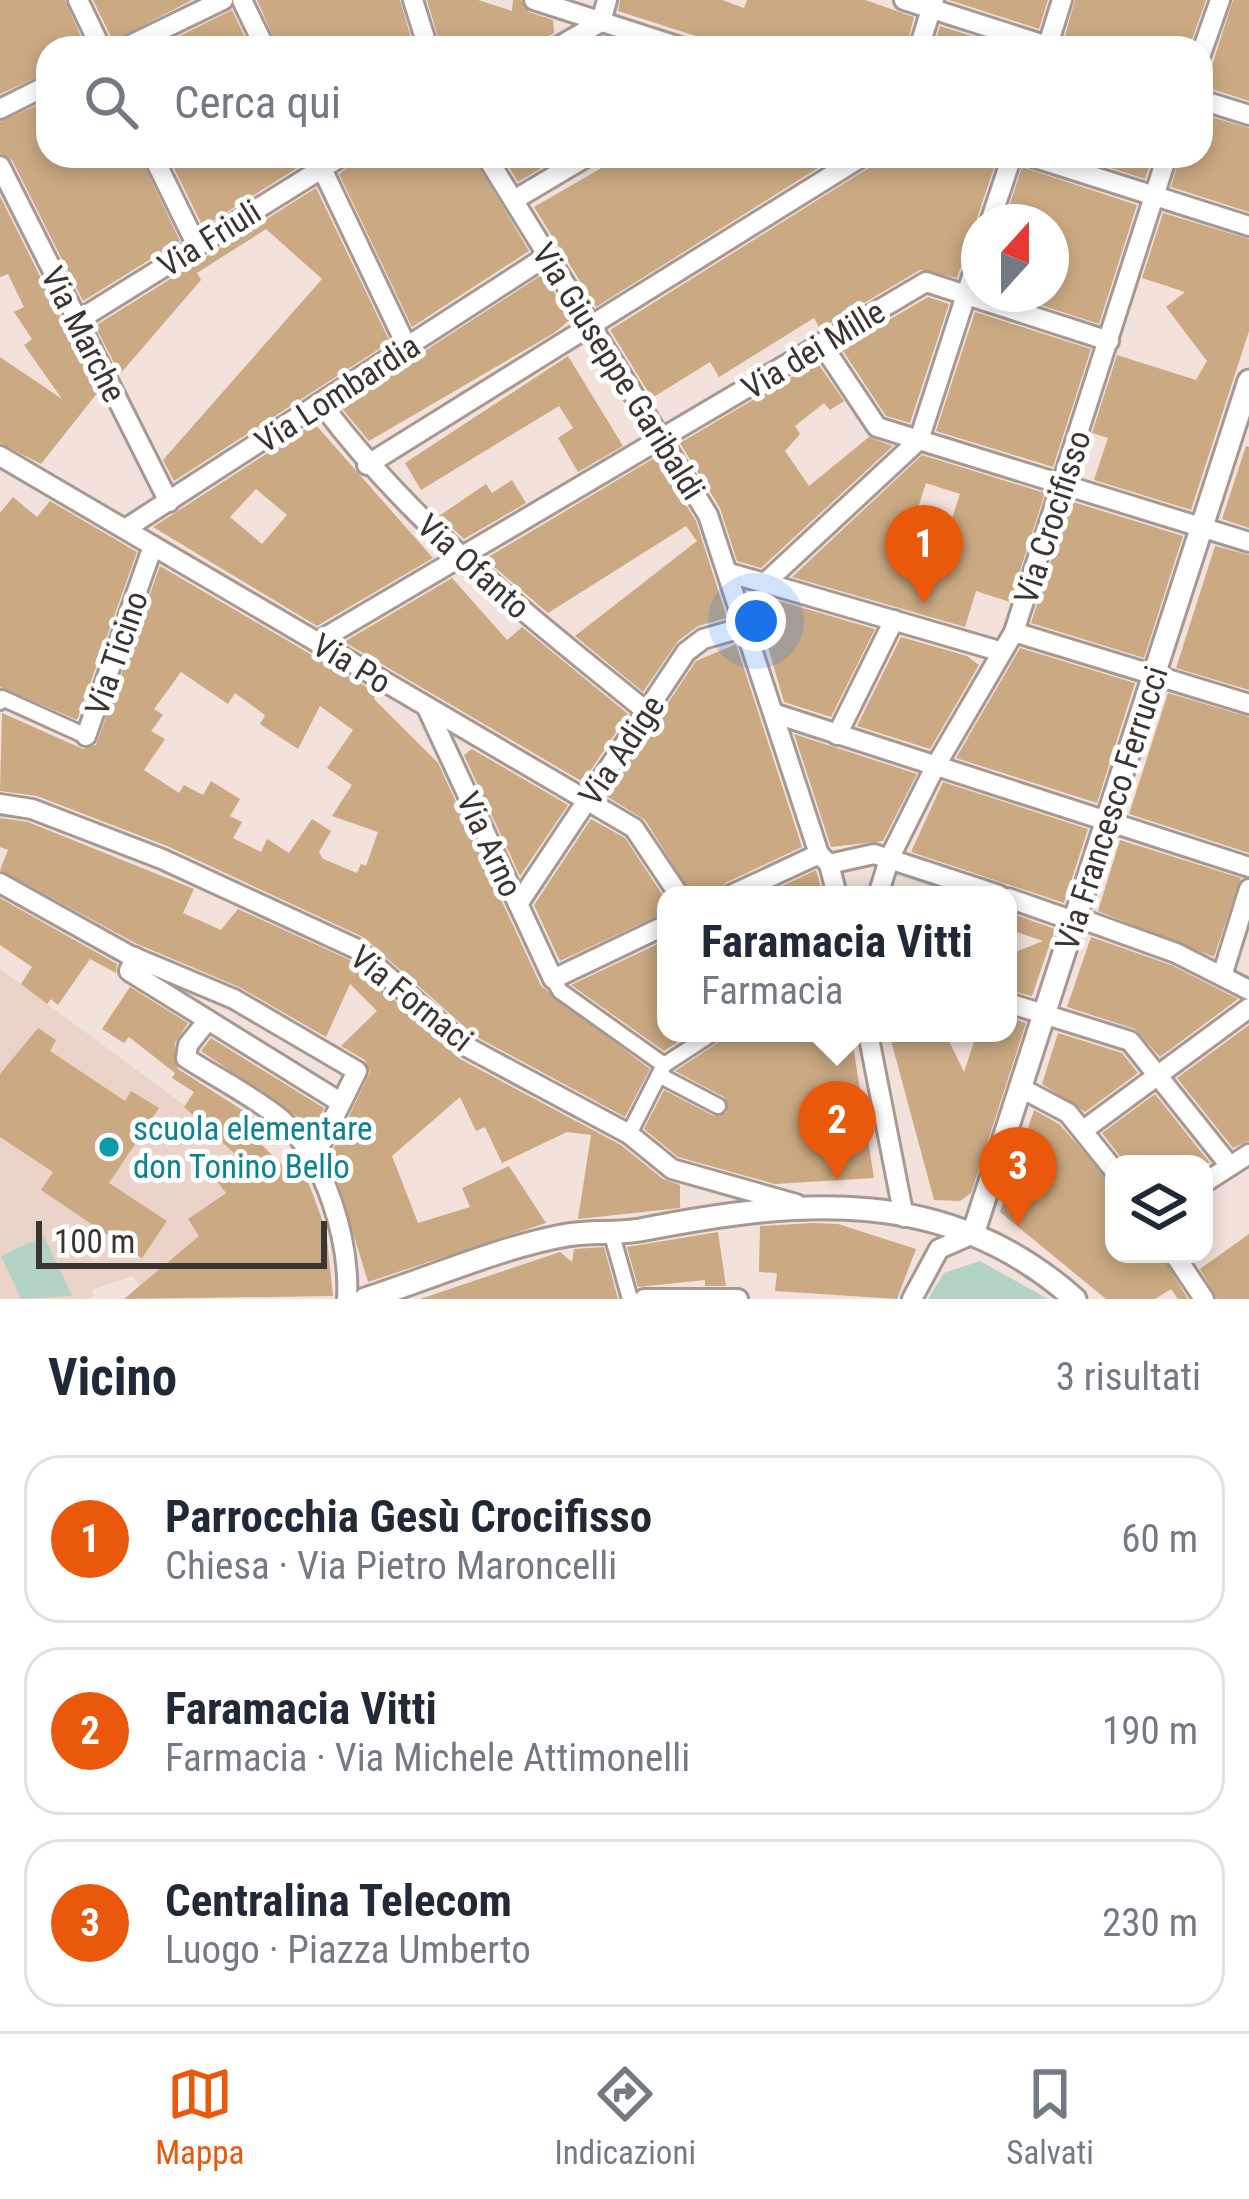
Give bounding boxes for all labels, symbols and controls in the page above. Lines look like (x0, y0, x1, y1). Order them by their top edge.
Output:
search box (36, 36, 1213, 168)
icon: search (78, 69, 144, 135)
text: Cerca qui (174, 76, 341, 129)
street label: Via Friuli (151, 192, 268, 285)
north arrow (961, 204, 1069, 312)
street label: Via Giuseppe Garibaldi (524, 236, 713, 507)
street label: Via Marche (33, 260, 134, 408)
street label: Via dei Mille (735, 292, 892, 407)
street label: Via Lombardia (248, 326, 427, 461)
street label: Via Crocifisso (1006, 425, 1099, 609)
pin: 1 (885, 505, 963, 604)
street label: Via Ofanto (410, 506, 538, 627)
street label: Via Ticino (77, 586, 156, 720)
your location (726, 591, 786, 651)
street label: Via Po (306, 625, 398, 702)
street label: Via Francesco Ferrucci (1047, 661, 1176, 955)
street label: Via Adige (571, 688, 672, 813)
street label: Via Arno (448, 786, 531, 903)
popup (657, 886, 1017, 1042)
text: Faramacia Vitti (701, 915, 973, 968)
street label: Via Fornaci (343, 937, 481, 1060)
text: Farmacia (701, 968, 843, 1014)
pin: 2 (798, 1081, 876, 1180)
place label: scuola elementare don Tonino Bello (133, 1109, 372, 1186)
pin: 3 (979, 1127, 1057, 1226)
marker: scuola elementare don Tonino Bello (96, 1134, 122, 1160)
map controls (1105, 1155, 1213, 1263)
button: layers (1105, 1155, 1213, 1263)
scale bar (36, 1215, 327, 1268)
text: 100 m (54, 1222, 135, 1261)
text: Vicino (48, 1348, 177, 1407)
text: 3 risultati (1056, 1354, 1201, 1400)
text: Parrocchia Gesù Crocifisso (165, 1490, 652, 1543)
text: 1 (80, 1516, 100, 1562)
text: 60 m (1121, 1516, 1198, 1562)
text: Chiesa · Via Pietro Maroncelli (165, 1543, 617, 1589)
text: Faramacia Vitti (165, 1682, 437, 1735)
text: 2 (80, 1708, 100, 1754)
text: 190 m (1102, 1708, 1198, 1754)
text: Farmacia · Via Michele Attimonelli (165, 1735, 690, 1781)
text: Centralina Telecom (165, 1874, 512, 1927)
text: 3 (80, 1900, 100, 1946)
text: 230 m (1102, 1900, 1198, 1946)
text: Luogo · Piazza Umberto (165, 1927, 531, 1973)
tab: Mappa (155, 2061, 244, 2172)
tab: Indicazioni (555, 2061, 696, 2172)
tab: Salvati (1006, 2061, 1094, 2172)

